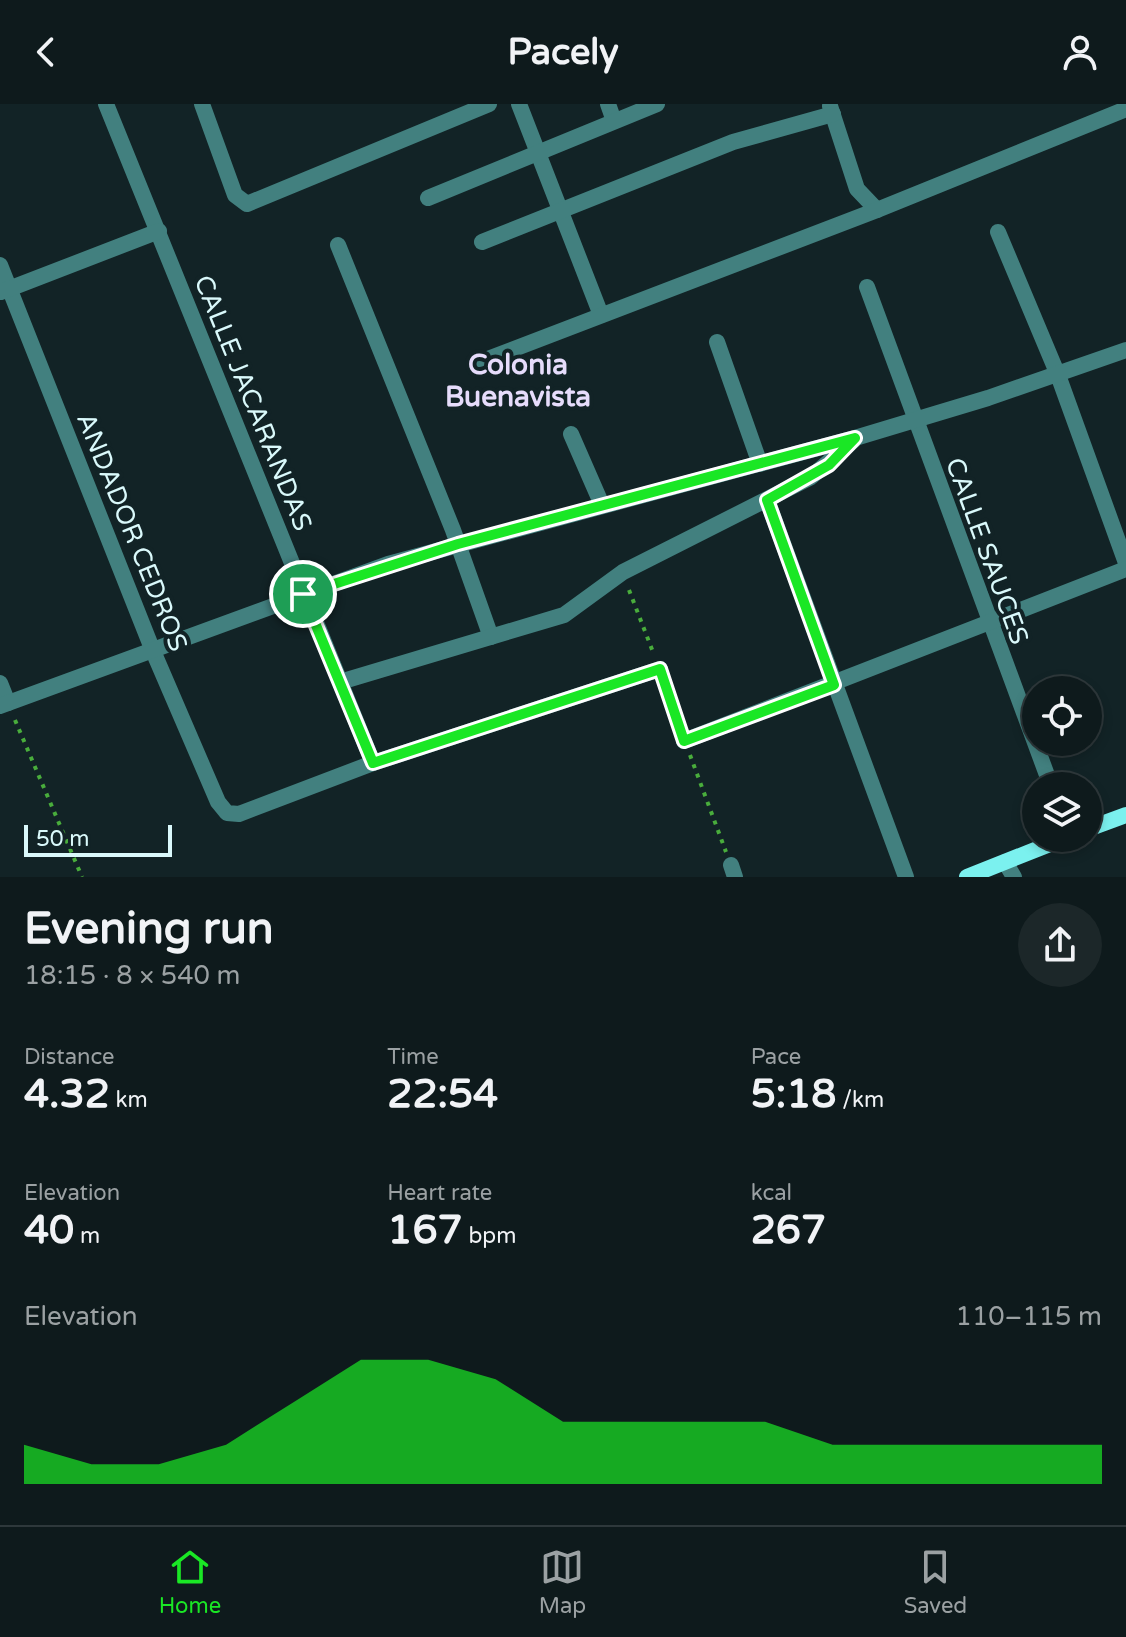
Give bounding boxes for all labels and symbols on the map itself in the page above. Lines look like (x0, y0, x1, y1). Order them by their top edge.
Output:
street label: CALLE JACARANDAS (188, 271, 318, 535)
district label: Colonia Buenavista (445, 348, 591, 414)
street label: ANDADOR CEDROS (70, 408, 194, 656)
street label: CALLE SAUCES (939, 454, 1035, 648)
pin (269, 560, 337, 628)
scale bar (24, 821, 172, 857)

